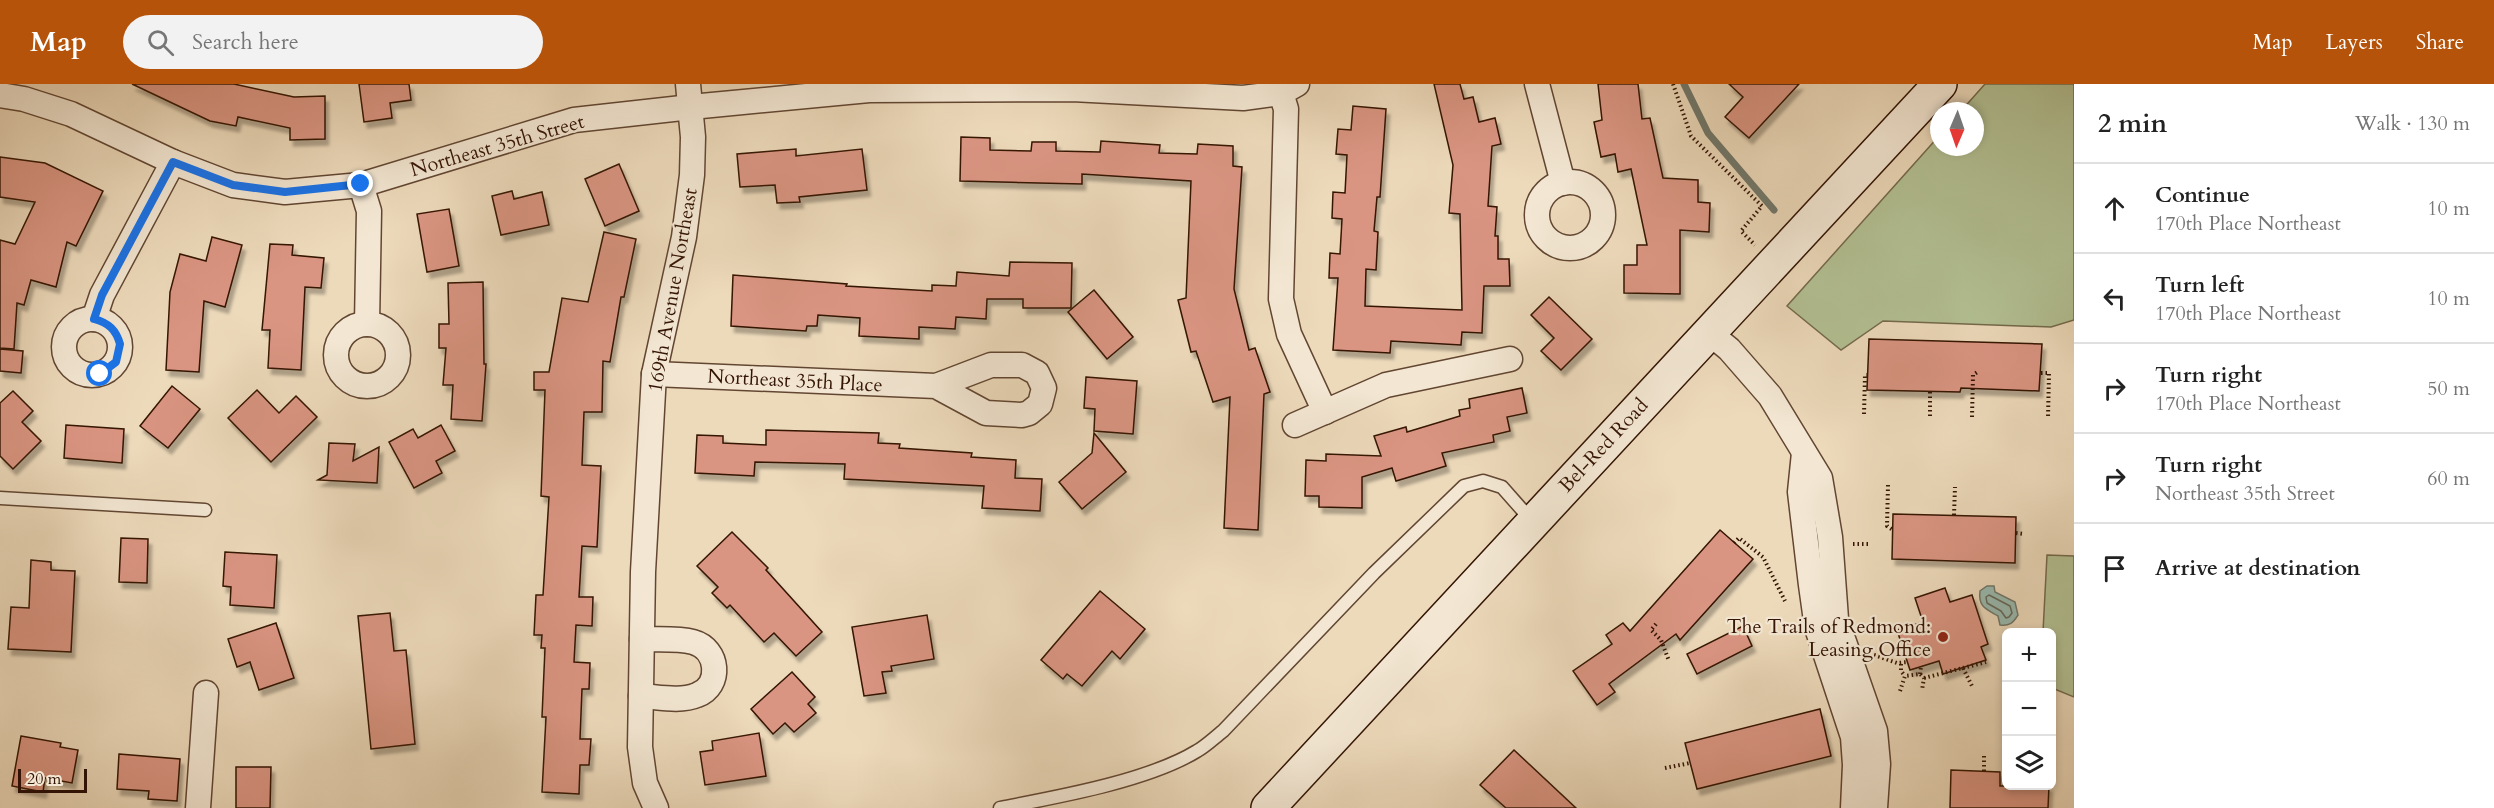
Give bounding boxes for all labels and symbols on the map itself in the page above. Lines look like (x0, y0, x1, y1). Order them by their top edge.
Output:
north arrow (1930, 102, 1984, 156)
street label: Northeast 35th Street (407, 108, 588, 183)
route end (347, 170, 373, 196)
street label: 169th Avenue Northeast (641, 185, 704, 394)
route start (86, 360, 112, 386)
street label: Northeast 35th Place (707, 362, 883, 399)
street label: Bel-Red Road (1553, 392, 1654, 498)
place label: The Trails of Redmond: Leasing Office (1727, 613, 1931, 663)
marker: The Trails of Redmond: Leasing Office (1936, 630, 1950, 644)
scale bar (18, 766, 87, 794)

